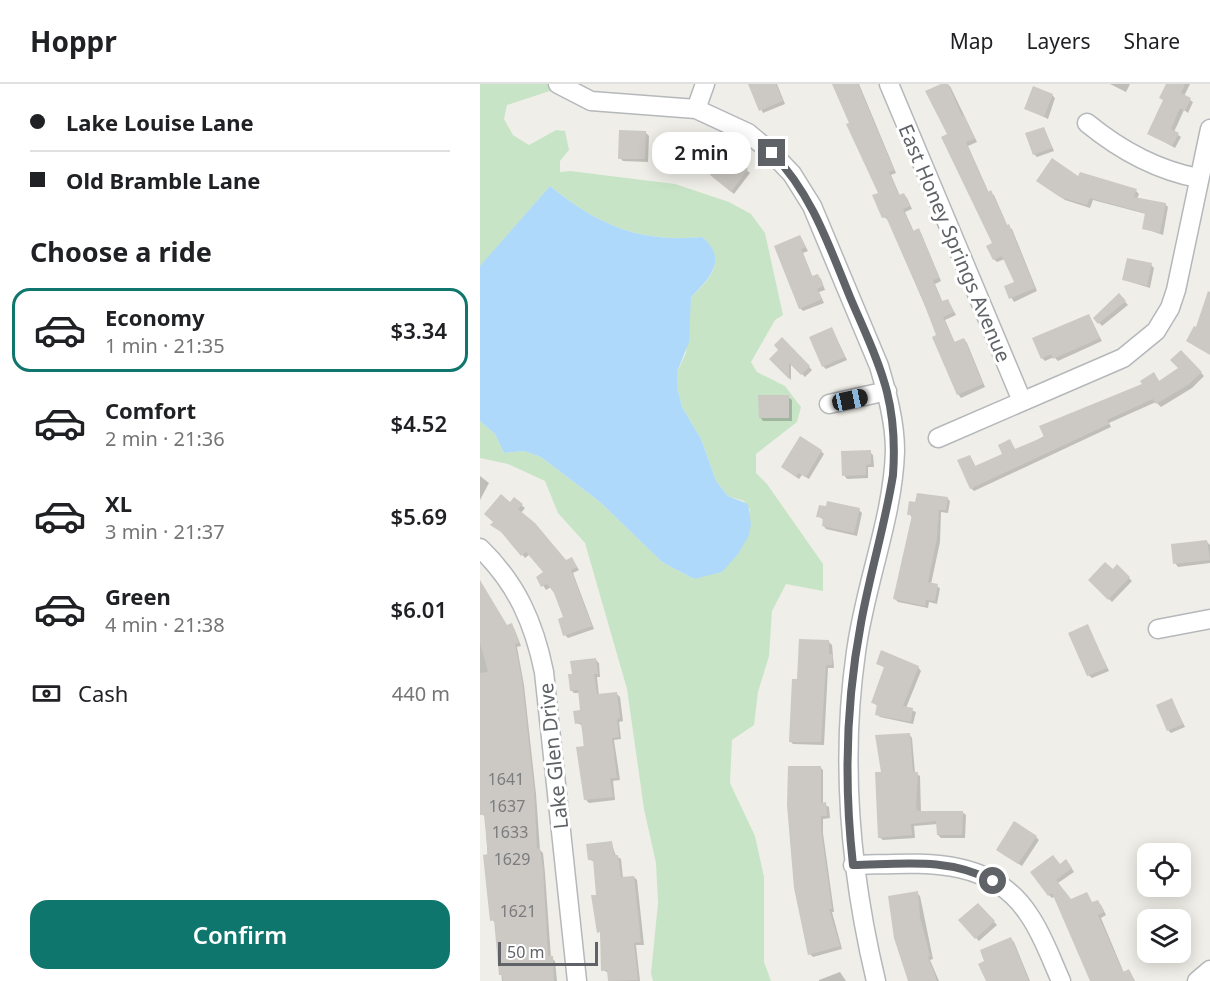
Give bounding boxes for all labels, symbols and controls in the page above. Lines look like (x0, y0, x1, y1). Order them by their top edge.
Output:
text: Hoppr (30, 22, 117, 60)
text: Map (950, 27, 994, 55)
text: Layers (1027, 27, 1091, 55)
text: Share (1124, 27, 1180, 55)
text: Lake Louise Lane (66, 107, 254, 137)
street label: East Honey Springs Avenue (893, 120, 1017, 366)
callout: 2 min (652, 132, 751, 174)
text: 2 min (674, 139, 729, 166)
route end (758, 139, 785, 166)
text: Old Bramble Lane (66, 165, 260, 195)
text: Choose a ride (30, 233, 212, 270)
text: Economy (105, 302, 204, 332)
icon: car (33, 303, 87, 357)
text: $3.34 (391, 315, 447, 345)
text: 1 min · 21:35 (105, 332, 225, 359)
car (831, 387, 869, 413)
text: Comfort (105, 395, 196, 425)
icon: car (33, 396, 87, 450)
text: $4.52 (391, 408, 447, 438)
text: 2 min · 21:36 (105, 425, 225, 452)
text: XL (105, 488, 132, 518)
icon: car (33, 489, 87, 543)
text: $5.69 (391, 501, 447, 531)
text: 3 min · 21:37 (105, 518, 225, 545)
text: Green (105, 581, 171, 611)
icon: car (33, 582, 87, 636)
text: $6.01 (391, 594, 447, 624)
text: 4 min · 21:38 (105, 611, 225, 638)
icon: cash (30, 677, 63, 710)
text: Cash (78, 678, 128, 708)
text: 440 m (392, 680, 450, 707)
street label: Lake Glen Drive (532, 682, 574, 830)
house number: 1641 (488, 768, 524, 790)
house number: 1637 (489, 795, 525, 817)
house number: 1633 (492, 821, 528, 843)
map controls (1137, 843, 1191, 963)
button: locate (1137, 843, 1191, 897)
house number: 1629 (494, 848, 530, 870)
route start (979, 867, 1006, 894)
button: Confirm (30, 900, 450, 969)
house number: 1621 (500, 900, 536, 922)
button: layers (1137, 909, 1191, 963)
scale bar (498, 939, 598, 966)
text: 50 m (507, 941, 544, 963)

